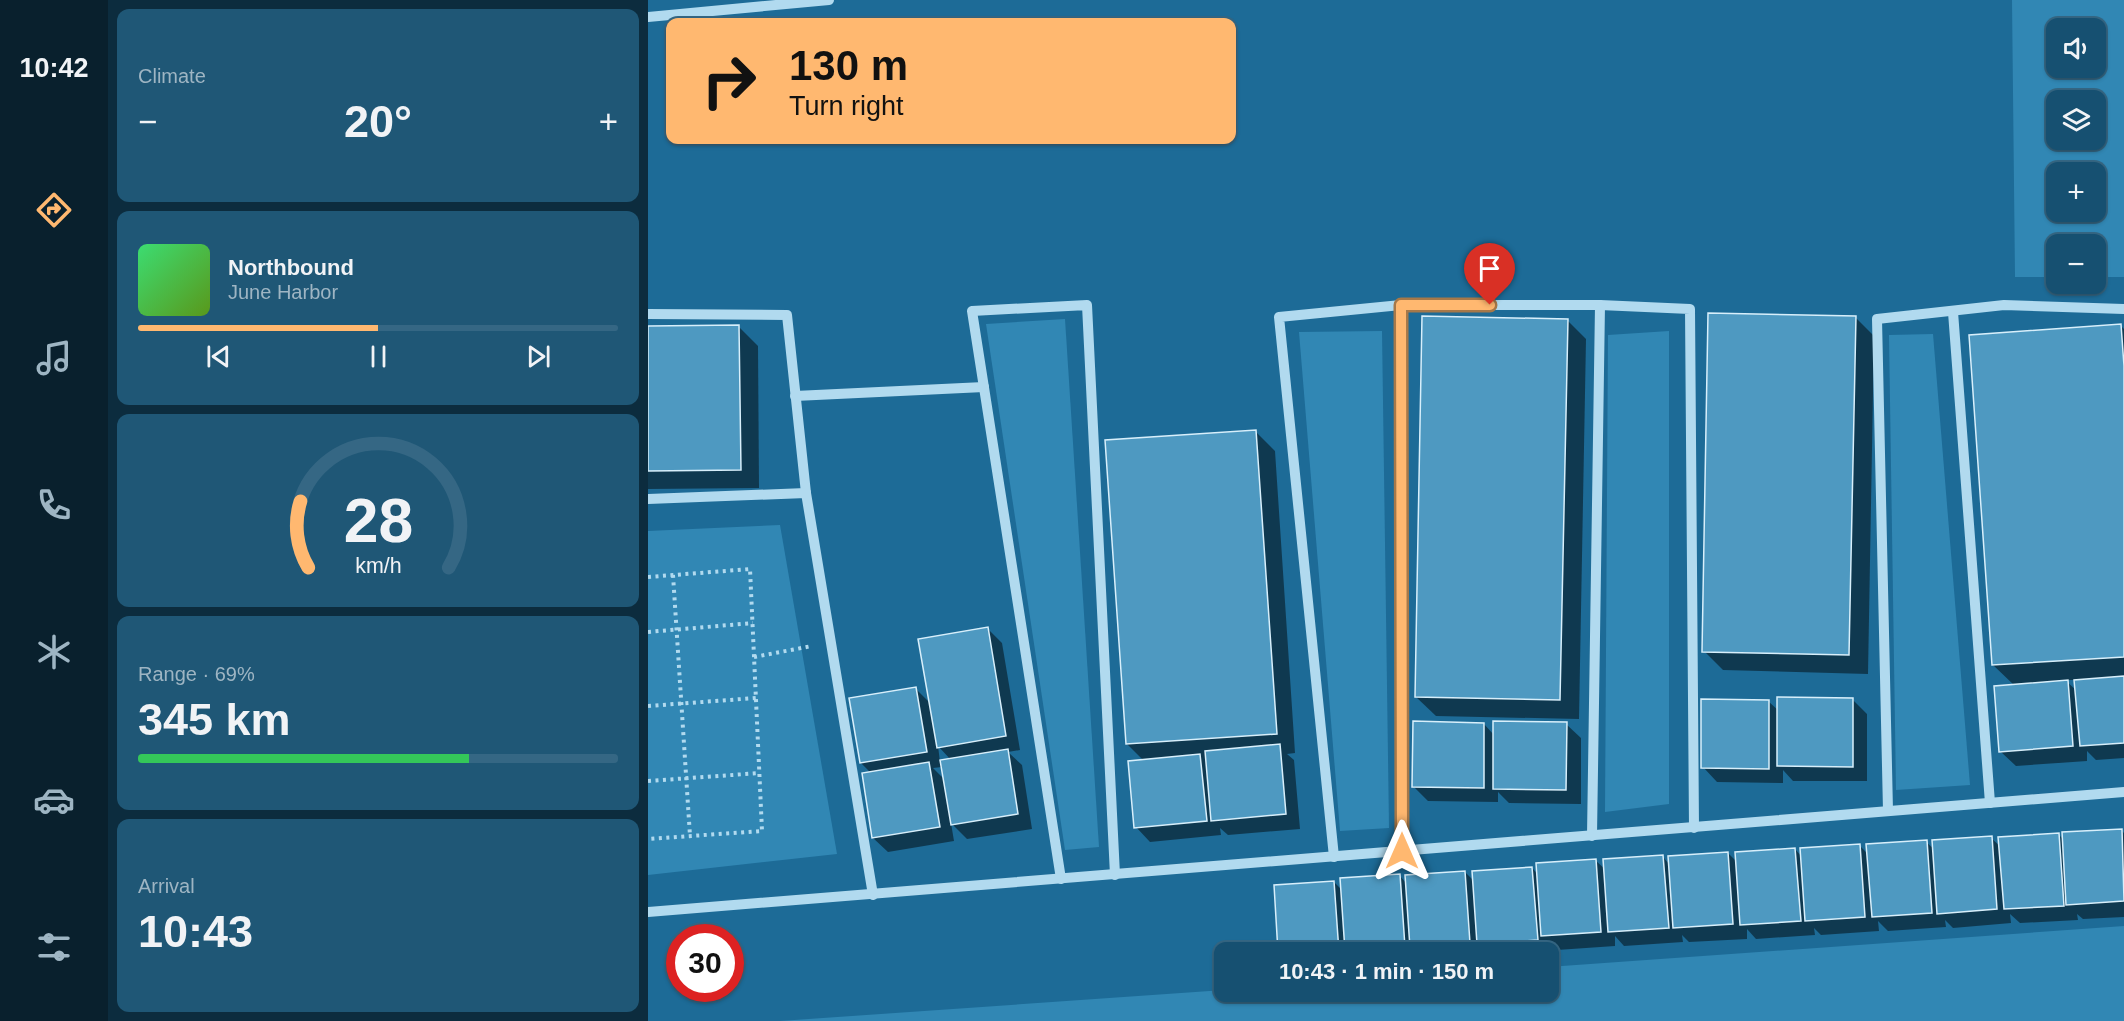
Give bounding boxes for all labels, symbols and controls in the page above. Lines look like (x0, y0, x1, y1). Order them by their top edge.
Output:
map controls (2046, 18, 2106, 294)
button: sound (2046, 18, 2106, 78)
icon: right (690, 42, 768, 120)
text: 130 m (789, 42, 908, 89)
text: 10:42 (19, 53, 89, 83)
text: Climate (138, 65, 206, 87)
button: layers (2046, 90, 2106, 150)
text: Turn right (789, 91, 904, 121)
text: 20° (344, 96, 412, 147)
text: − (138, 103, 157, 140)
text: + (599, 103, 618, 140)
button: + (2046, 162, 2106, 222)
icon: directions (33, 189, 75, 231)
button: − (2046, 234, 2106, 294)
pin (1464, 243, 1515, 305)
icon: arrive (1473, 252, 1506, 285)
text: Northbound (228, 255, 354, 280)
text: June Harbor (228, 281, 338, 303)
icon: music (33, 337, 75, 379)
icon: previous (202, 340, 235, 373)
icon: pause (362, 340, 395, 373)
icon: next (522, 340, 555, 373)
icon: phone (33, 484, 75, 526)
text: 28 (343, 486, 413, 555)
text: km/h (355, 554, 401, 578)
icon: climate (33, 631, 75, 673)
text: Range · 69% (138, 663, 255, 685)
text: 345 km (138, 694, 291, 745)
icon: car (33, 779, 75, 821)
position arrow (1370, 819, 1434, 883)
text: Arrival (138, 875, 195, 897)
text: 10:43 (138, 906, 253, 957)
speed limit sign: 30 (666, 924, 744, 1002)
icon: filters (33, 926, 75, 968)
text: 10:43 · 1 min · 150 m (1279, 959, 1494, 984)

